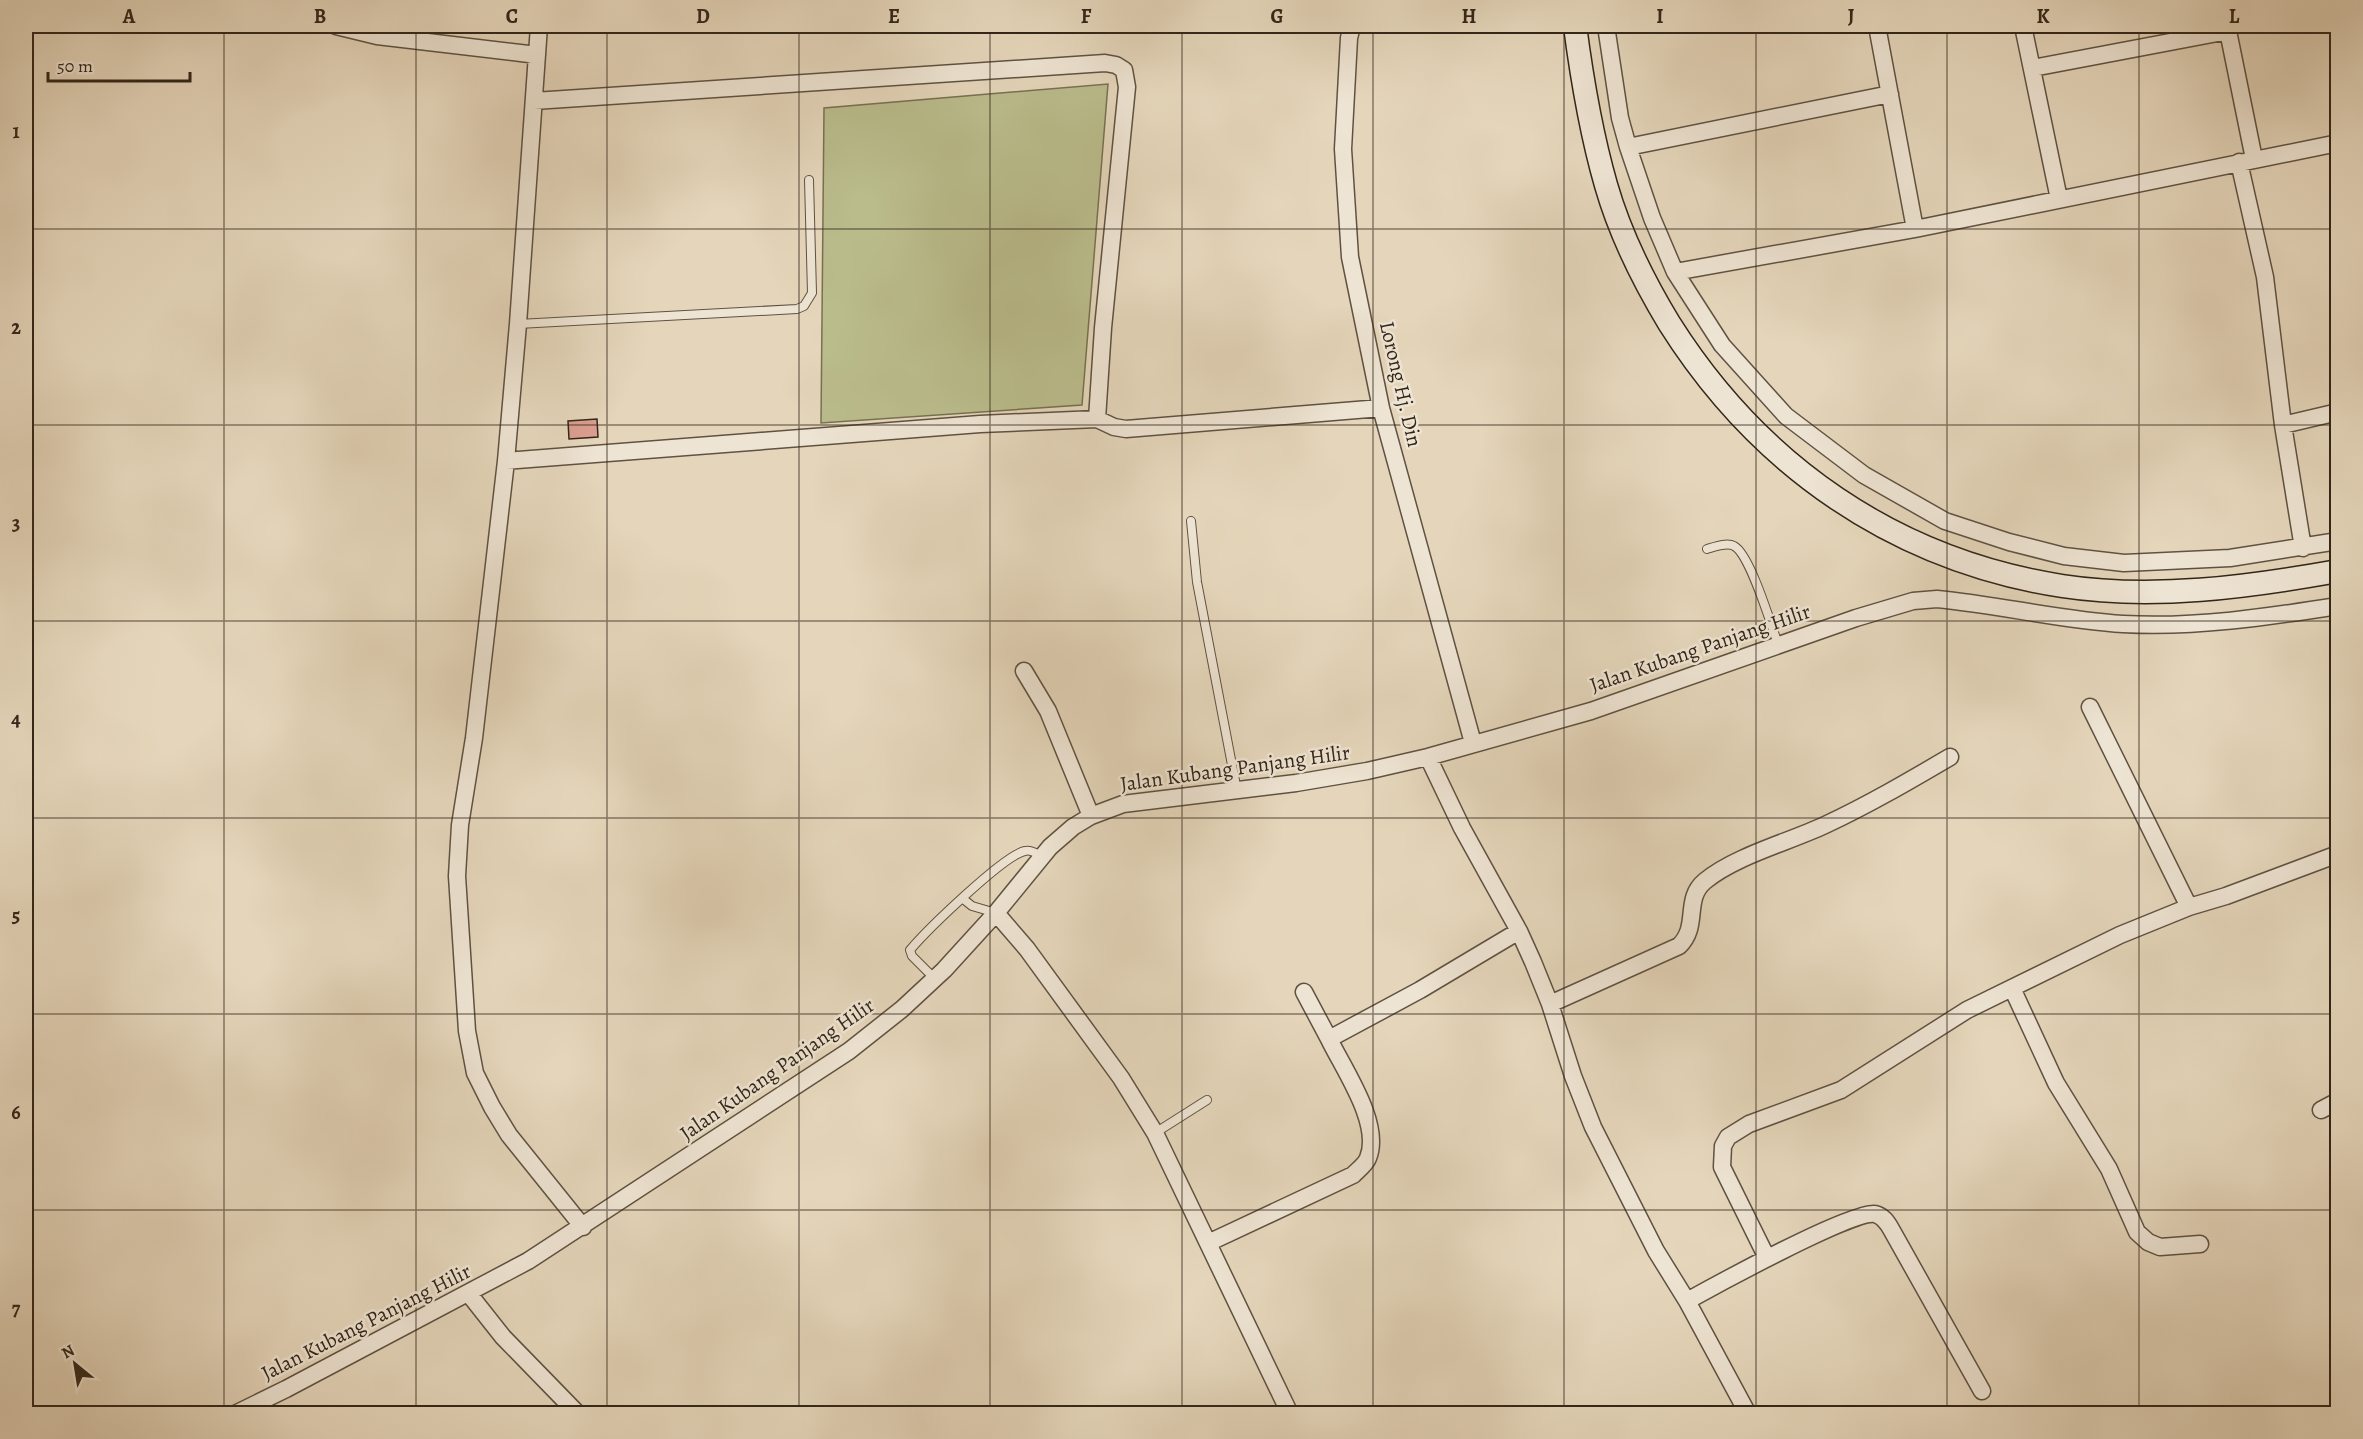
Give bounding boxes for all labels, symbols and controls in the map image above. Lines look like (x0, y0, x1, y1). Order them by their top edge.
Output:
text: A (122, 3, 136, 30)
text: B (314, 3, 326, 30)
text: C (506, 3, 518, 30)
text: D (696, 3, 710, 30)
text: E (888, 3, 900, 30)
text: F (1081, 3, 1092, 30)
text: G (1270, 3, 1284, 30)
text: H (1462, 3, 1477, 30)
text: I (1656, 3, 1664, 30)
text: J (1848, 3, 1855, 30)
text: K (2036, 3, 2050, 30)
text: L (2229, 3, 2240, 30)
scale bar (48, 45, 190, 83)
text: 50 m (57, 54, 93, 78)
text: 1 (12, 118, 20, 145)
text: 2 (11, 314, 21, 341)
street label: Lorong Hj. Din (1373, 318, 1429, 450)
text: 3 (12, 510, 20, 537)
street label: Jalan Kubang Panjang Hilir (1586, 597, 1814, 699)
text: 4 (11, 706, 21, 733)
street label: Jalan Kubang Panjang Hilir (1118, 738, 1352, 798)
text: 5 (12, 902, 20, 929)
street label: Jalan Kubang Panjang Hilir (674, 991, 880, 1147)
text: 6 (11, 1099, 21, 1126)
street label: Jalan Kubang Panjang Hilir (256, 1257, 476, 1387)
text: 7 (12, 1295, 21, 1322)
north arrow (45, 1334, 105, 1394)
text: N (57, 1339, 79, 1364)

